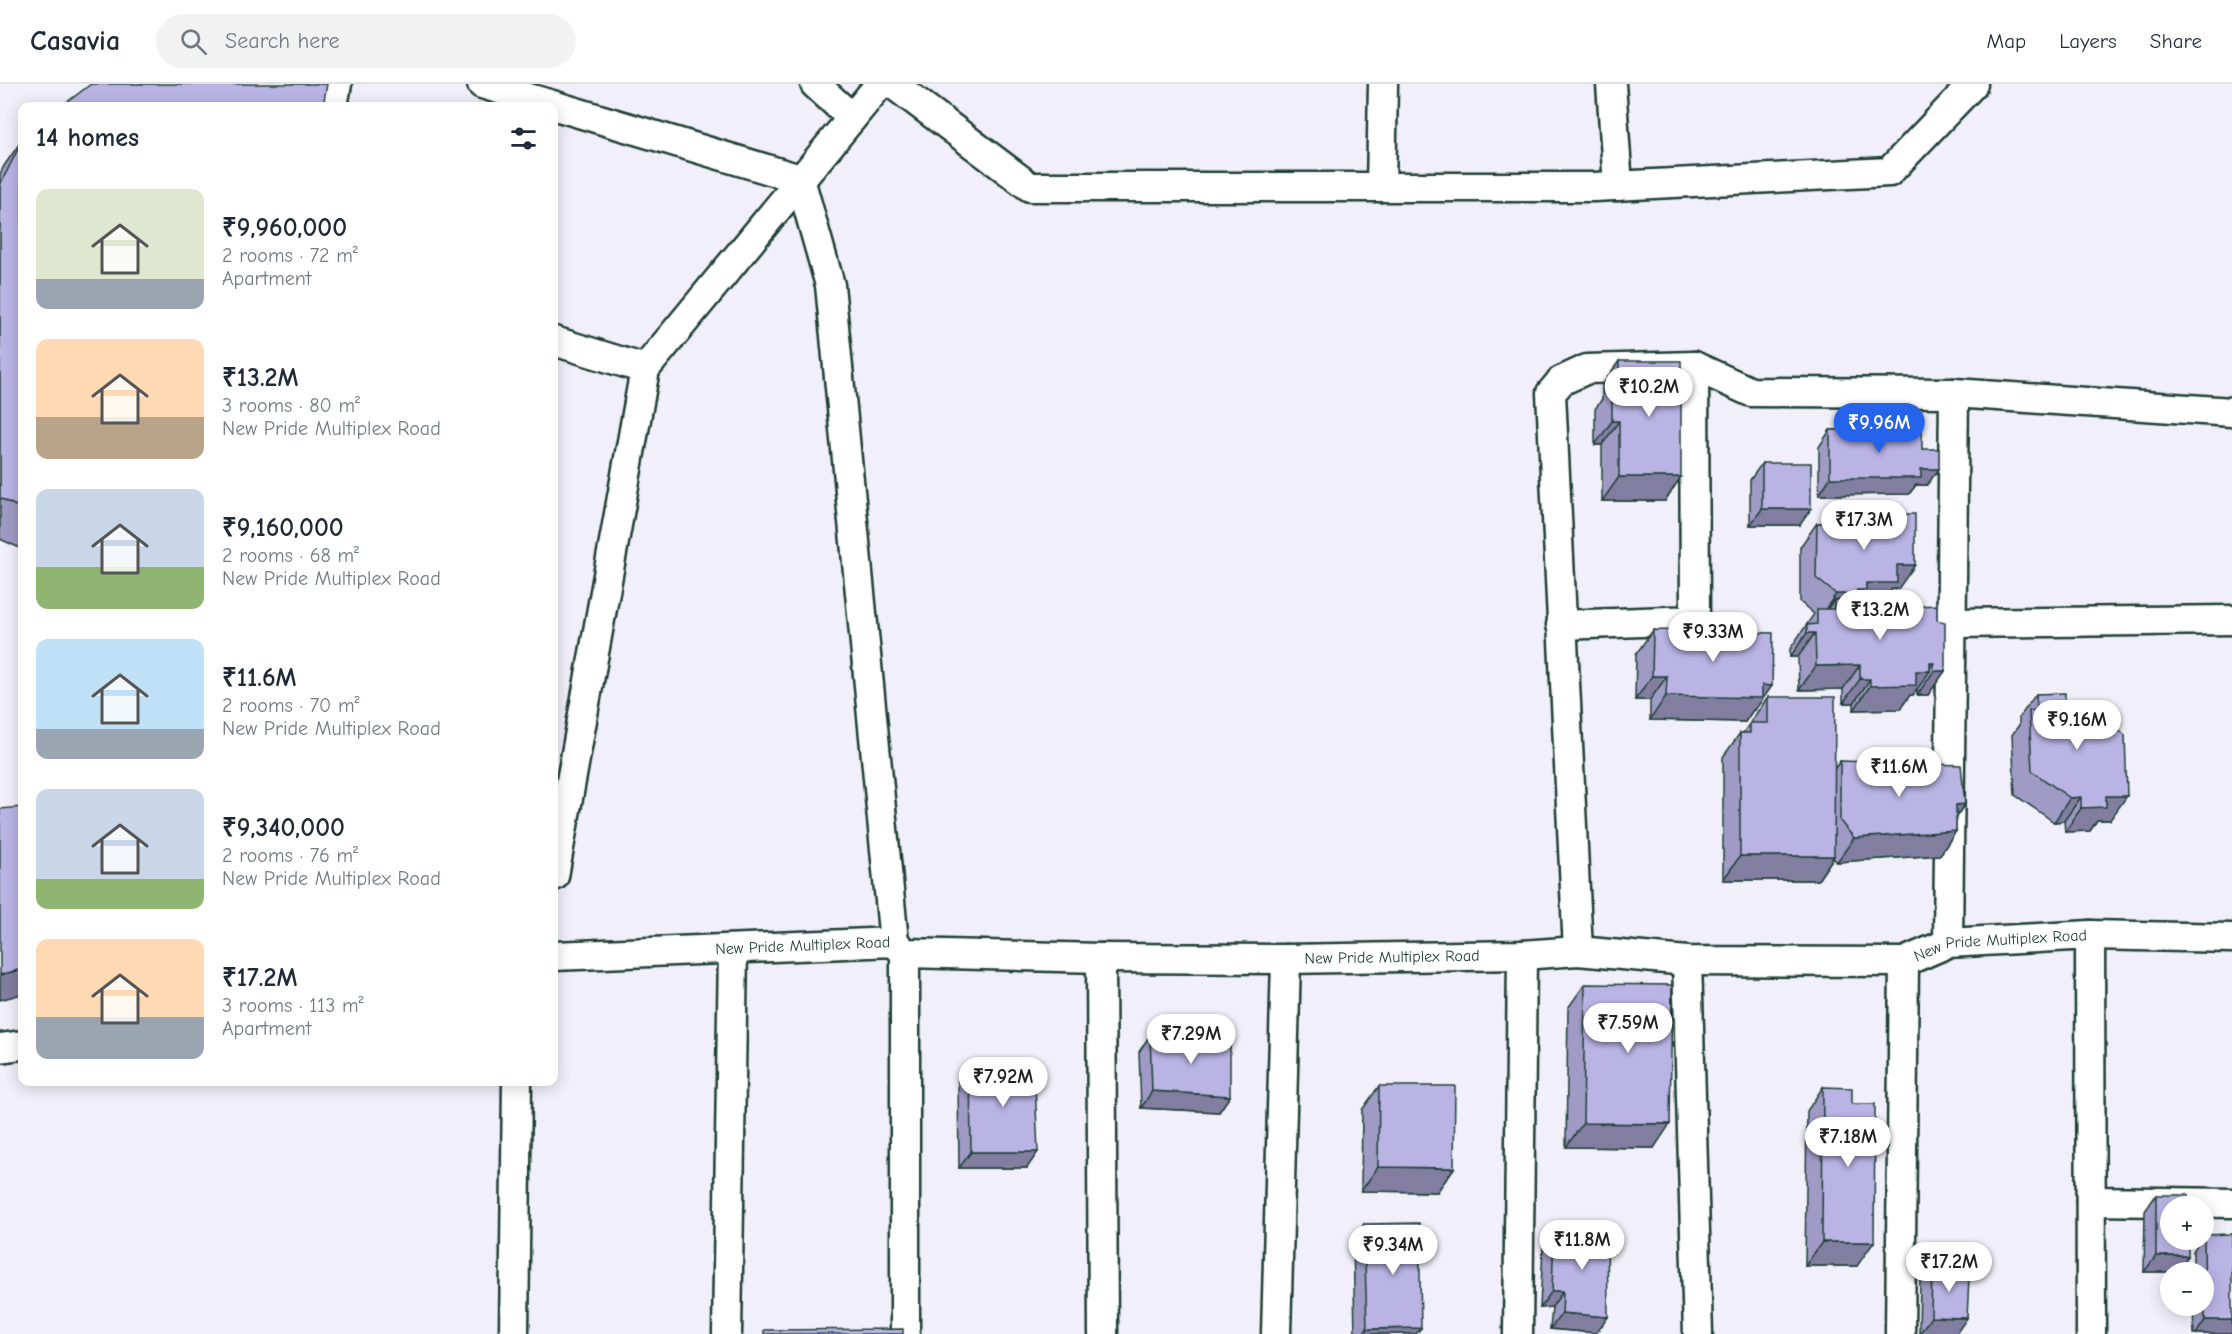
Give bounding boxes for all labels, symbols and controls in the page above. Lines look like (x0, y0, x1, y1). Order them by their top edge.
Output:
search box (156, 14, 576, 68)
text: Casavia (30, 25, 120, 57)
icon: search (177, 25, 210, 58)
text: Search here (225, 28, 340, 54)
text: Map (1987, 29, 2026, 53)
text: Layers (2059, 29, 2117, 53)
text: Share (2150, 29, 2202, 53)
icon: filters (507, 122, 540, 155)
text: 14 homes (36, 123, 139, 153)
icon: home (84, 213, 156, 285)
text: ₹9,960,000 (222, 213, 347, 243)
text: 2 rooms · 72 m² (222, 244, 358, 267)
text: Apartment (222, 267, 312, 290)
icon: home (84, 363, 156, 435)
text: ₹13.2M (222, 363, 299, 393)
pin: ₹10.2M (1600, 367, 1698, 418)
text: ₹10.2M (1619, 375, 1679, 398)
text: 3 rooms · 80 m² (222, 394, 360, 417)
pin: ₹9.96M (1830, 403, 1928, 454)
text: ₹9.96M (1848, 411, 1910, 434)
text: New Pride Multiplex Road (222, 417, 441, 440)
pin: ₹17.3M (1815, 500, 1913, 551)
text: ₹17.3M (1835, 508, 1893, 531)
icon: home (84, 513, 156, 585)
text: ₹9,160,000 (222, 513, 344, 543)
text: 2 rooms · 68 m² (222, 544, 359, 567)
text: New Pride Multiplex Road (222, 567, 441, 590)
pin: ₹13.2M (1831, 590, 1929, 641)
text: ₹13.2M (1851, 598, 1909, 621)
pin: ₹9.33M (1664, 612, 1762, 663)
text: ₹9.33M (1682, 620, 1744, 643)
icon: home (84, 663, 156, 735)
text: ₹11.6M (222, 663, 297, 693)
text: 2 rooms · 70 m² (222, 694, 359, 717)
pin: ₹9.16M (2028, 700, 2126, 751)
text: ₹9.16M (2047, 708, 2107, 731)
text: New Pride Multiplex Road (222, 717, 441, 740)
pin: ₹11.6M (1850, 747, 1948, 798)
text: ₹11.6M (1870, 755, 1928, 778)
icon: home (84, 813, 156, 885)
text: ₹9,340,000 (222, 813, 345, 843)
text: 2 rooms · 76 m² (222, 844, 358, 867)
text: New Pride Multiplex Road (222, 867, 441, 890)
street label: New Pride Multiplex Road (1911, 926, 2087, 966)
street label: New Pride Multiplex Road (715, 933, 891, 958)
street label: New Pride Multiplex Road (1304, 947, 1480, 968)
icon: home (84, 963, 156, 1035)
text: ₹17.2M (222, 963, 297, 993)
text: 3 rooms · 113 m² (222, 994, 363, 1017)
pin: ₹7.59M (1579, 1003, 1677, 1054)
text: ₹7.59M (1597, 1011, 1659, 1034)
pin: ₹7.29M (1142, 1014, 1240, 1065)
text: Apartment (222, 1017, 312, 1040)
text: ₹7.29M (1161, 1022, 1221, 1045)
pin: ₹7.92M (954, 1057, 1052, 1108)
text: ₹7.92M (973, 1065, 1033, 1088)
pin: ₹7.18M (1799, 1117, 1897, 1168)
text: ₹7.18M (1819, 1125, 1877, 1148)
map controls (2160, 1196, 2214, 1316)
button: + (2160, 1196, 2214, 1250)
pin: ₹11.8M (1533, 1220, 1631, 1271)
pin: ₹9.34M (1344, 1225, 1442, 1276)
text: ₹11.8M (1553, 1228, 1611, 1251)
text: ₹9.34M (1363, 1233, 1423, 1256)
pin: ₹17.2M (1900, 1242, 1998, 1293)
text: ₹17.2M (1920, 1250, 1978, 1273)
button: − (2160, 1262, 2214, 1316)

